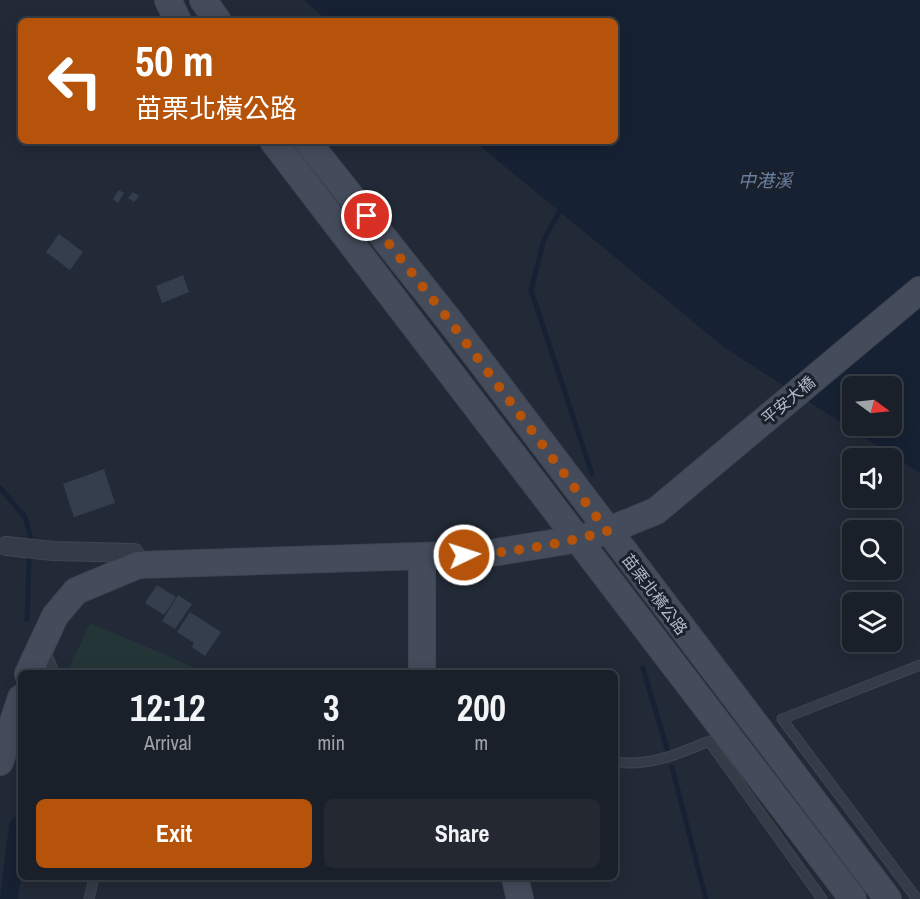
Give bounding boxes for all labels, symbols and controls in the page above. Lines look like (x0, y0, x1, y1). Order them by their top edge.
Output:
text: 50 m (135, 33, 214, 89)
icon: left (36, 42, 114, 120)
text: 苗栗北橫公路 (135, 90, 297, 126)
water label: 中港溪 (738, 168, 795, 193)
pin (341, 190, 392, 241)
icon: arrive (350, 199, 383, 232)
street label: 平安大橋 (756, 371, 820, 429)
north arrow (842, 376, 902, 436)
map controls (842, 376, 902, 652)
button: sound (842, 448, 902, 508)
button: search (842, 520, 902, 580)
position arrow (432, 523, 496, 587)
street label: 苗栗北橫公路 (617, 549, 693, 639)
button: layers (842, 592, 902, 652)
text: 12:12 (130, 684, 205, 732)
text: 3 (323, 684, 339, 732)
text: 200 (457, 684, 506, 732)
text: Arrival (144, 729, 191, 756)
text: min (317, 729, 345, 756)
text: m (475, 729, 488, 756)
button: Exit (36, 799, 312, 868)
button: Share (324, 799, 600, 868)

